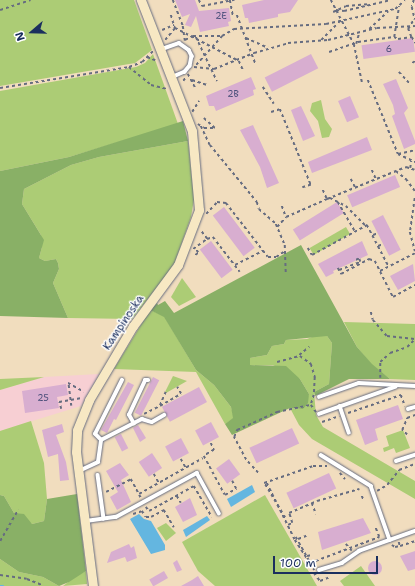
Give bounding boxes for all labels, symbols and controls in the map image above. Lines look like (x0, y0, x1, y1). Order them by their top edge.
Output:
house number: 2E (215, 11, 227, 21)
north arrow (12, 12, 52, 52)
text: N (12, 30, 29, 43)
house number: 6 (386, 44, 392, 54)
house number: 2B (227, 89, 239, 99)
street label: Kampinoska (101, 293, 147, 353)
house number: 25 (37, 393, 49, 403)
scale bar (275, 548, 380, 574)
text: 100 m (280, 555, 316, 571)

